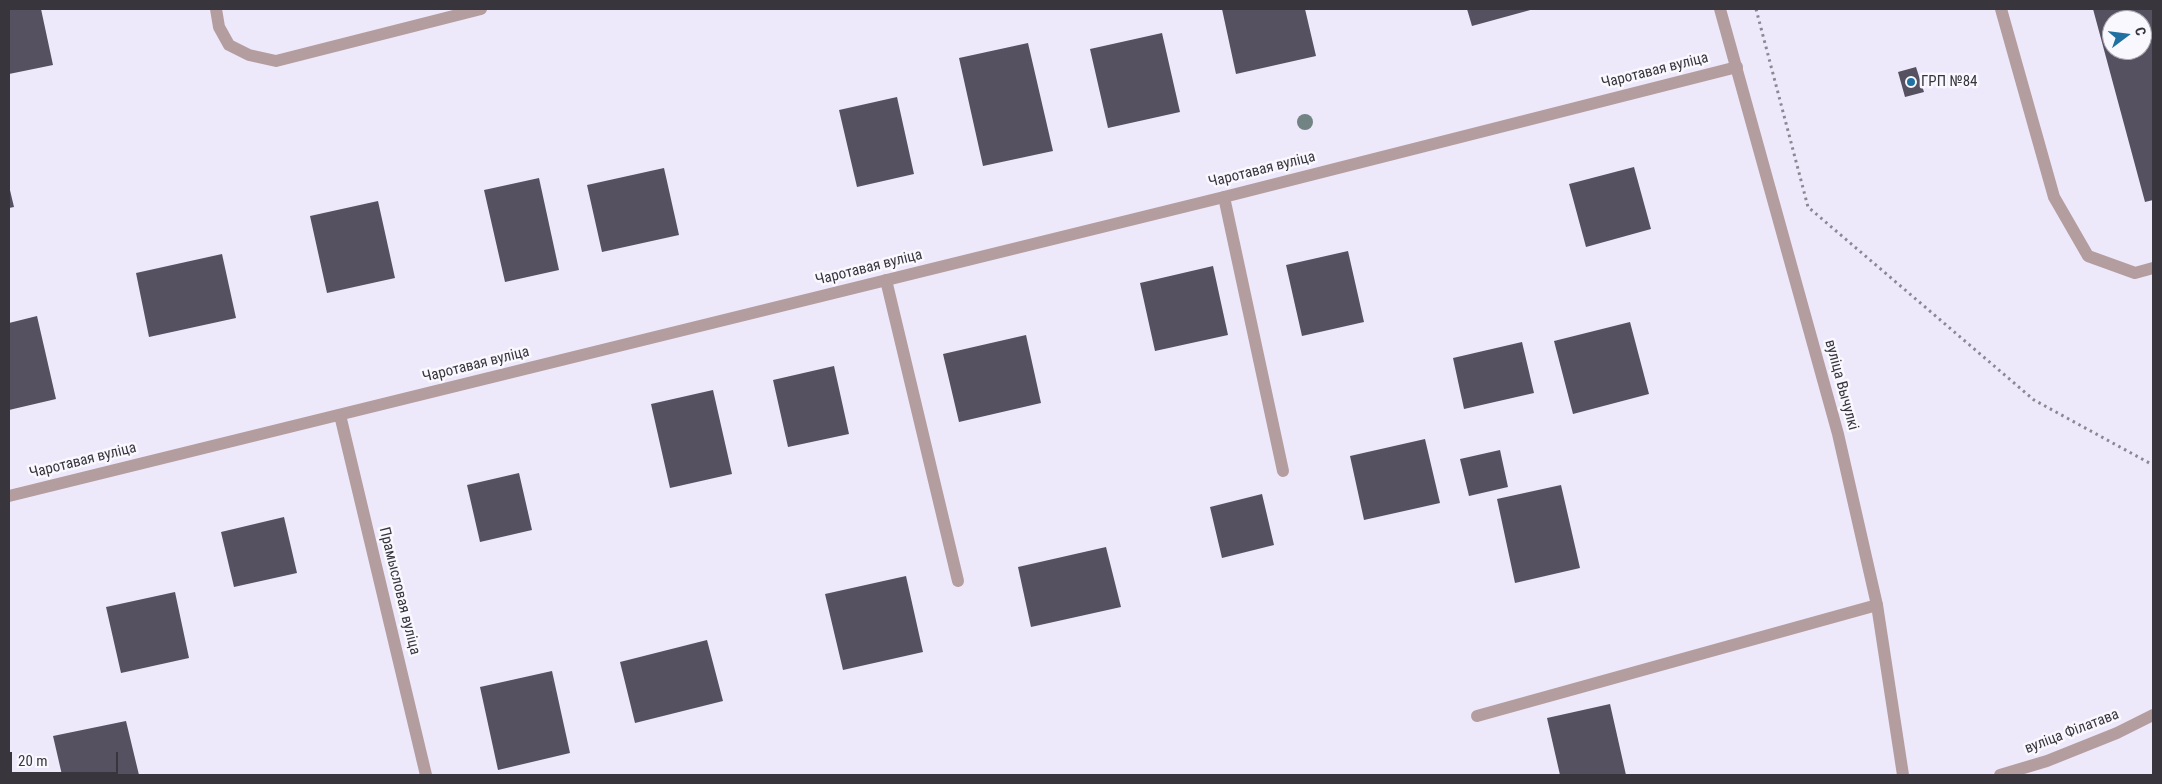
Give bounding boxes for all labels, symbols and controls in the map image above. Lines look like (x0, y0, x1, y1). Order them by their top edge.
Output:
north arrow (2102, 10, 2152, 60)
text: С (2132, 25, 2149, 37)
street label: Чаротавая вуліца (1600, 49, 1710, 93)
place label: ГРП №84 (1921, 73, 1977, 91)
marker: ГРП №84 (1905, 76, 1917, 88)
street label: Чаротавая вуліца (1207, 148, 1317, 192)
street label: Чаротавая вуліца (814, 246, 924, 290)
street label: вуліца Вычулкі (1820, 338, 1862, 432)
street label: Чаротавая вуліца (421, 343, 531, 387)
street label: Чаротавая вуліца (28, 439, 138, 483)
street label: Прамысловая вуліца (374, 525, 424, 657)
street label: вуліца Філатава (2022, 706, 2122, 758)
scale bar (12, 742, 120, 774)
text: 20 m (18, 752, 48, 770)

